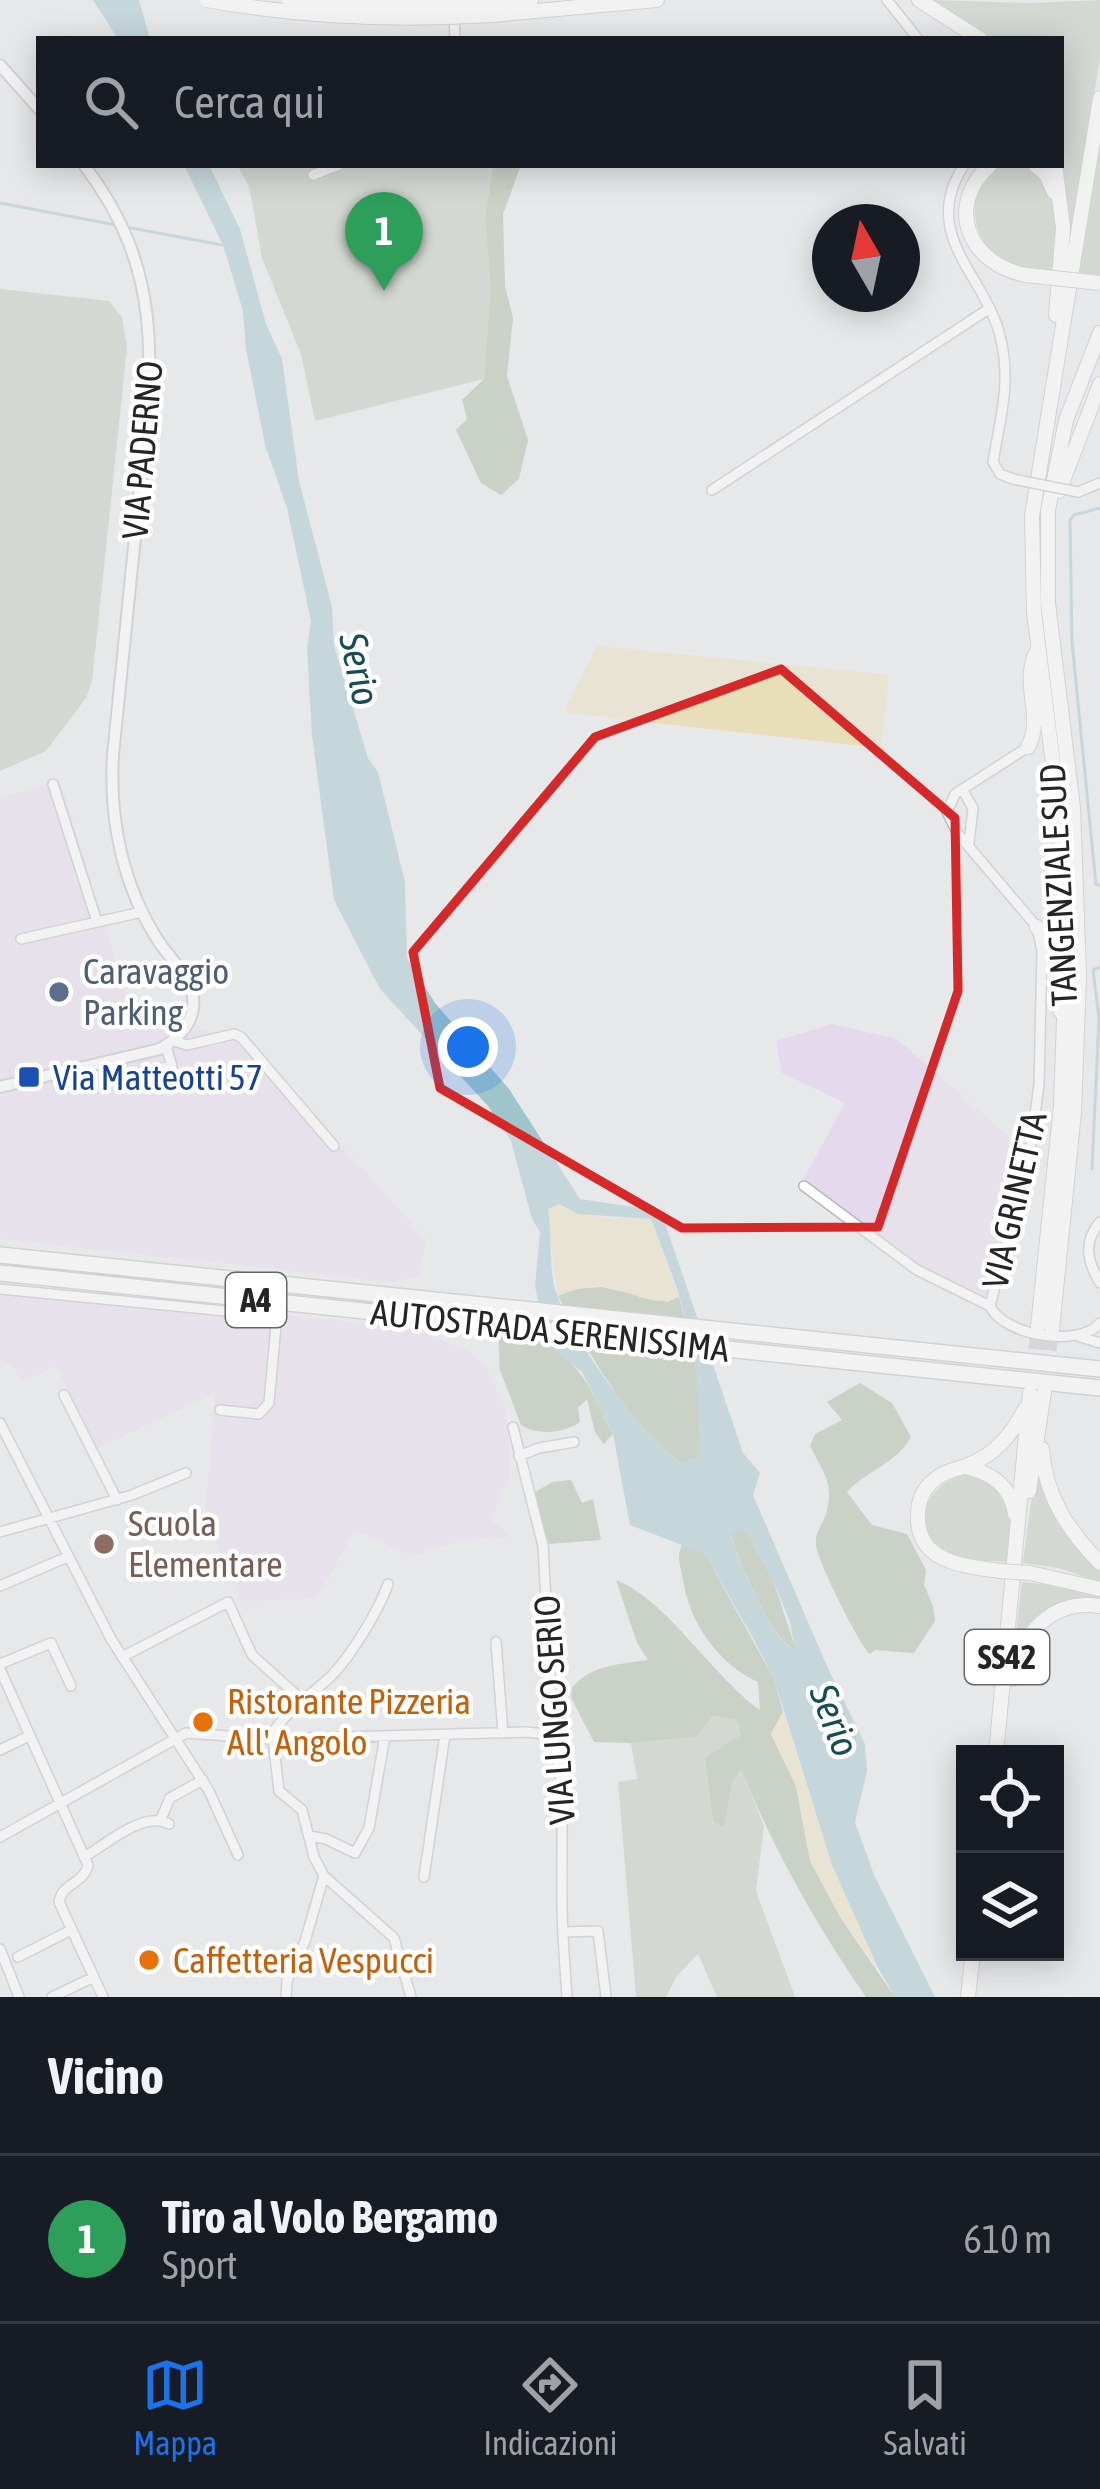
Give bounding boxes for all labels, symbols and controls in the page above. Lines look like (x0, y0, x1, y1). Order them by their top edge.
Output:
search box (36, 36, 1064, 168)
icon: search (78, 69, 144, 135)
text: Cerca qui (174, 76, 325, 128)
pin: 1 (345, 192, 423, 291)
north arrow (812, 204, 920, 312)
street label: VIA PADERNO (113, 359, 171, 541)
water label: Serio (331, 628, 389, 709)
street label: TANGENZIALE SUD (1031, 763, 1085, 1007)
place label: Caravaggio Parking (83, 950, 229, 1033)
marker: Caravaggio Parking (46, 979, 72, 1005)
your location (438, 1017, 498, 1077)
place label: Via Matteotti 57 (53, 1056, 263, 1098)
marker: Via Matteotti 57 (16, 1064, 42, 1090)
street label: VIA GRINETTA (973, 1107, 1055, 1292)
road number: A4 (226, 1273, 286, 1327)
street label: AUTOSTRADA SERENISSIMA (369, 1290, 731, 1370)
place label: Scuola Elementare (128, 1502, 283, 1585)
marker: Scuola Elementare (91, 1531, 117, 1557)
street label: VIA LUNGO SERIO (525, 1594, 583, 1826)
road number: SS42 (965, 1630, 1049, 1684)
water label: Serio (801, 1677, 869, 1762)
place label: Ristorante Pizzeria All' Angolo (227, 1680, 471, 1763)
marker: Ristorante Pizzeria All' Angolo (190, 1709, 216, 1735)
map controls (956, 1745, 1064, 1961)
button: locate (956, 1745, 1064, 1853)
button: layers (956, 1853, 1064, 1961)
place label: Caffetteria Vespucci (173, 1939, 434, 1981)
marker: Caffetteria Vespucci (136, 1947, 162, 1973)
text: Vicino (48, 2046, 164, 2105)
text: Tiro al Volo Bergamo (162, 2191, 498, 2243)
text: 1 (78, 2217, 96, 2261)
text: 610 m (964, 2217, 1052, 2261)
text: Sport (162, 2243, 238, 2287)
tab: Mappa (133, 2352, 217, 2462)
tab: Indicazioni (483, 2352, 617, 2462)
tab: Salvati (884, 2352, 967, 2462)

